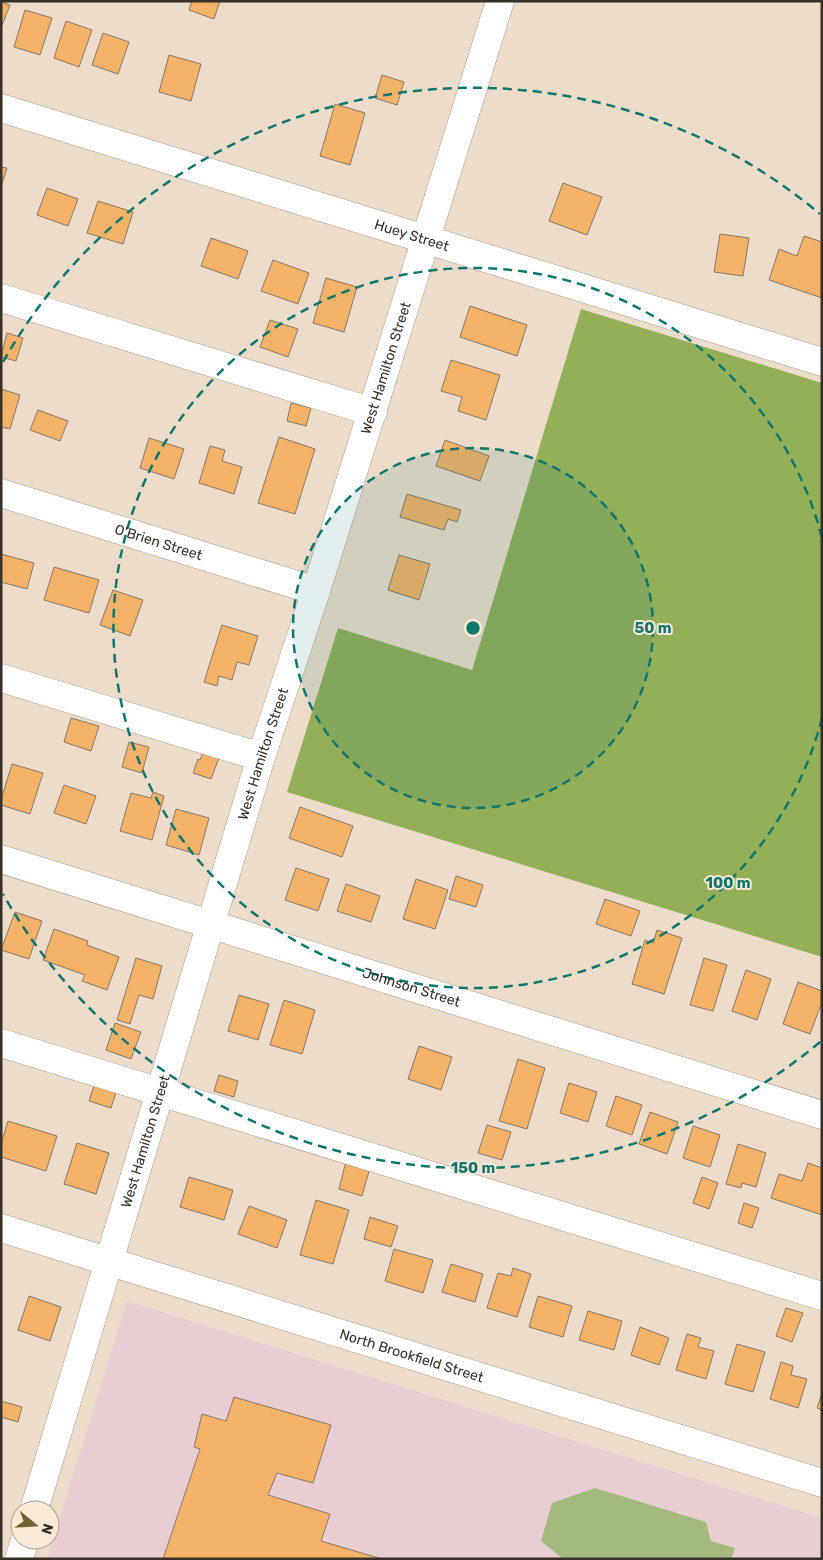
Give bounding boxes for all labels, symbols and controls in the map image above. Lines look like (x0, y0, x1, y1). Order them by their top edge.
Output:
street label: Huey Street (372, 216, 452, 255)
street label: West Hamilton Street (357, 299, 415, 436)
street label: O'Brien Street (112, 521, 205, 564)
centre of rings (464, 619, 482, 637)
text: 50 m (635, 619, 671, 637)
street label: West Hamilton Street (234, 685, 292, 822)
text: 100 m (706, 874, 750, 892)
street label: Johnson Street (360, 964, 463, 1011)
street label: West Hamilton Street (118, 1073, 174, 1210)
text: 150 m (451, 1159, 495, 1177)
street label: North Brookfield Street (338, 1326, 486, 1386)
north arrow (10, 1500, 60, 1550)
text: N (37, 1521, 57, 1536)

